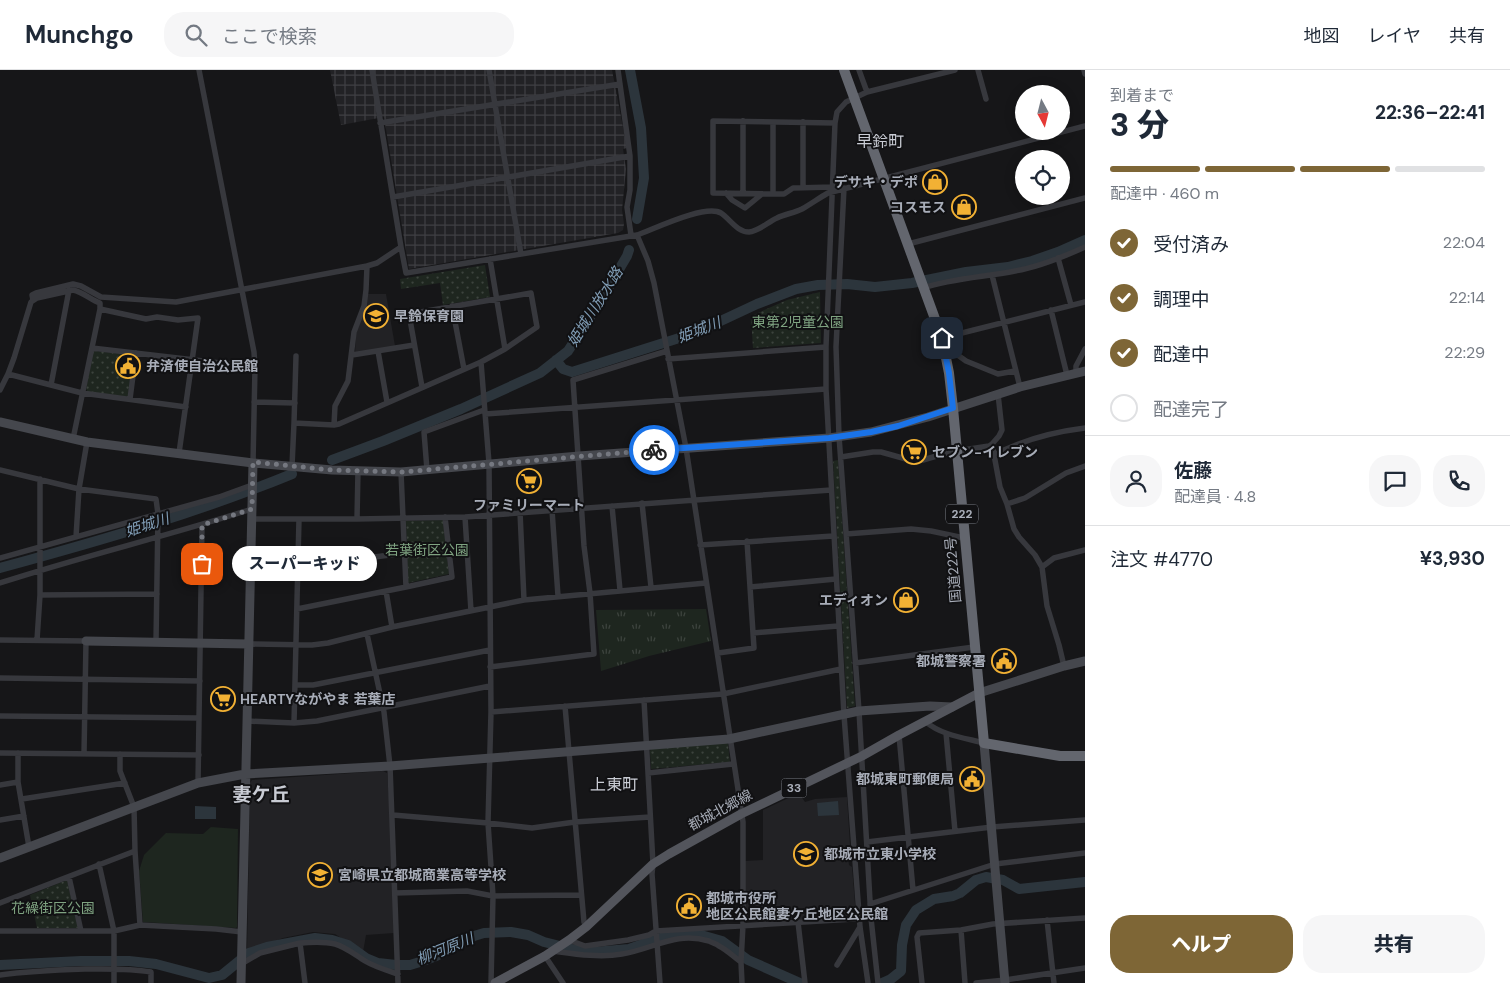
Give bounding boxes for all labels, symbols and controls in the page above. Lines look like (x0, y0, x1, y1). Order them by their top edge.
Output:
search box (164, 12, 514, 57)
text: Munchgo (25, 19, 134, 50)
icon: search (182, 21, 210, 49)
text: ここで検索 (222, 24, 317, 49)
text: 地図 (1304, 24, 1340, 48)
text: レイヤ (1368, 24, 1421, 48)
text: 共有 (1449, 24, 1485, 48)
north arrow (1015, 85, 1070, 140)
map controls (1015, 85, 1070, 205)
text: 到着まで (1110, 85, 1174, 106)
text: 22:36–22:41 (1375, 100, 1485, 125)
text: 3 分 (1110, 104, 1169, 146)
district label: 早鈴町 (856, 131, 904, 152)
button: locate (1015, 150, 1070, 205)
shop icon: デサキ・デポ (922, 169, 948, 195)
place label: デサキ・デポ (834, 173, 918, 191)
text: 配達中 · 460 m (1110, 183, 1219, 204)
shop icon: コスモス (951, 194, 977, 220)
place label: コスモス (890, 198, 946, 216)
icon: check (1110, 229, 1138, 257)
text: 受付済み (1153, 232, 1229, 257)
text: 22:04 (1443, 232, 1485, 253)
water label: 姫城川放水路 (563, 262, 628, 350)
icon: check (1110, 284, 1138, 312)
text: 調理中 (1153, 287, 1210, 312)
text: 22:14 (1449, 287, 1485, 308)
school or university icon: 早鈴保育園 (363, 303, 389, 329)
place label: 早鈴保育園 (394, 307, 464, 325)
water label: 姫城川 (674, 312, 725, 347)
park label: 東第2児童公園 (752, 313, 844, 331)
pin (921, 317, 963, 359)
icon: home (928, 324, 956, 352)
icon: check (1110, 339, 1138, 367)
text: 配達中 (1153, 342, 1210, 367)
text: 22:29 (1444, 342, 1485, 363)
public building icon: 弁済使自治公民館 (115, 353, 141, 379)
place label: 弁済使自治公民館 (146, 357, 258, 375)
text: 配達完了 (1153, 397, 1229, 422)
courier (629, 425, 679, 475)
icon: bike (640, 436, 668, 464)
supermarket icon: セブン-イレブン (901, 439, 927, 465)
place label: セブン-イレブン (932, 443, 1038, 461)
button: person (1110, 455, 1162, 507)
button: chat (1369, 455, 1421, 507)
button: phone (1433, 455, 1485, 507)
text: 佐藤 (1174, 458, 1212, 483)
supermarket icon: ファミリーマート (516, 468, 542, 494)
text: 配達員 · 4.8 (1174, 486, 1256, 507)
place label: ファミリーマート (473, 496, 585, 514)
road number: 222 (946, 504, 978, 524)
water label: 姫城川 (123, 508, 173, 541)
street label: 国道222号 (941, 536, 965, 604)
park label: 若葉街区公園 (385, 541, 469, 559)
pin (181, 543, 223, 585)
callout: スーパーキッド (232, 546, 377, 582)
text: ¥3,930 (1420, 546, 1485, 571)
text: 注文 #4770 (1110, 547, 1213, 572)
icon: bag (188, 550, 216, 578)
text: スーパーキッド (249, 553, 360, 574)
shop icon: エディオン (893, 587, 919, 613)
place label: エディオン (819, 591, 888, 609)
public building icon: 都城警察署 (991, 648, 1017, 674)
place label: 都城警察署 (916, 652, 986, 670)
supermarket icon: HEARTYながやま 若葉店 (210, 686, 236, 712)
place label: HEARTYながやま 若葉店 (240, 690, 395, 708)
public building icon: 都城東町郵便局 (959, 766, 985, 792)
place label: 都城東町郵便局 (856, 770, 954, 788)
district label: 上東町 (590, 774, 638, 795)
road number: 33 (782, 778, 806, 798)
district label: 妻ケ丘 (232, 782, 290, 807)
street label: 都城北郷線 (685, 786, 755, 834)
school or university icon: 都城市立東小学校 (793, 841, 819, 867)
place label: 都城市立東小学校 (824, 845, 936, 863)
school or university icon: 宮崎県立都城商業高等学校 (307, 862, 333, 888)
place label: 宮崎県立都城商業高等学校 (338, 866, 506, 884)
place label: 都城市役所 地区公民館妻ケ丘地区公民館 (706, 889, 888, 923)
public building icon: 都城市役所 地区公民館妻ケ丘地区公民館 (676, 893, 702, 919)
park label: 花繰街区公園 (11, 899, 95, 917)
button: ヘルプ (1110, 915, 1293, 973)
button: 共有 (1303, 915, 1485, 973)
water label: 柳河原川 (413, 928, 478, 970)

